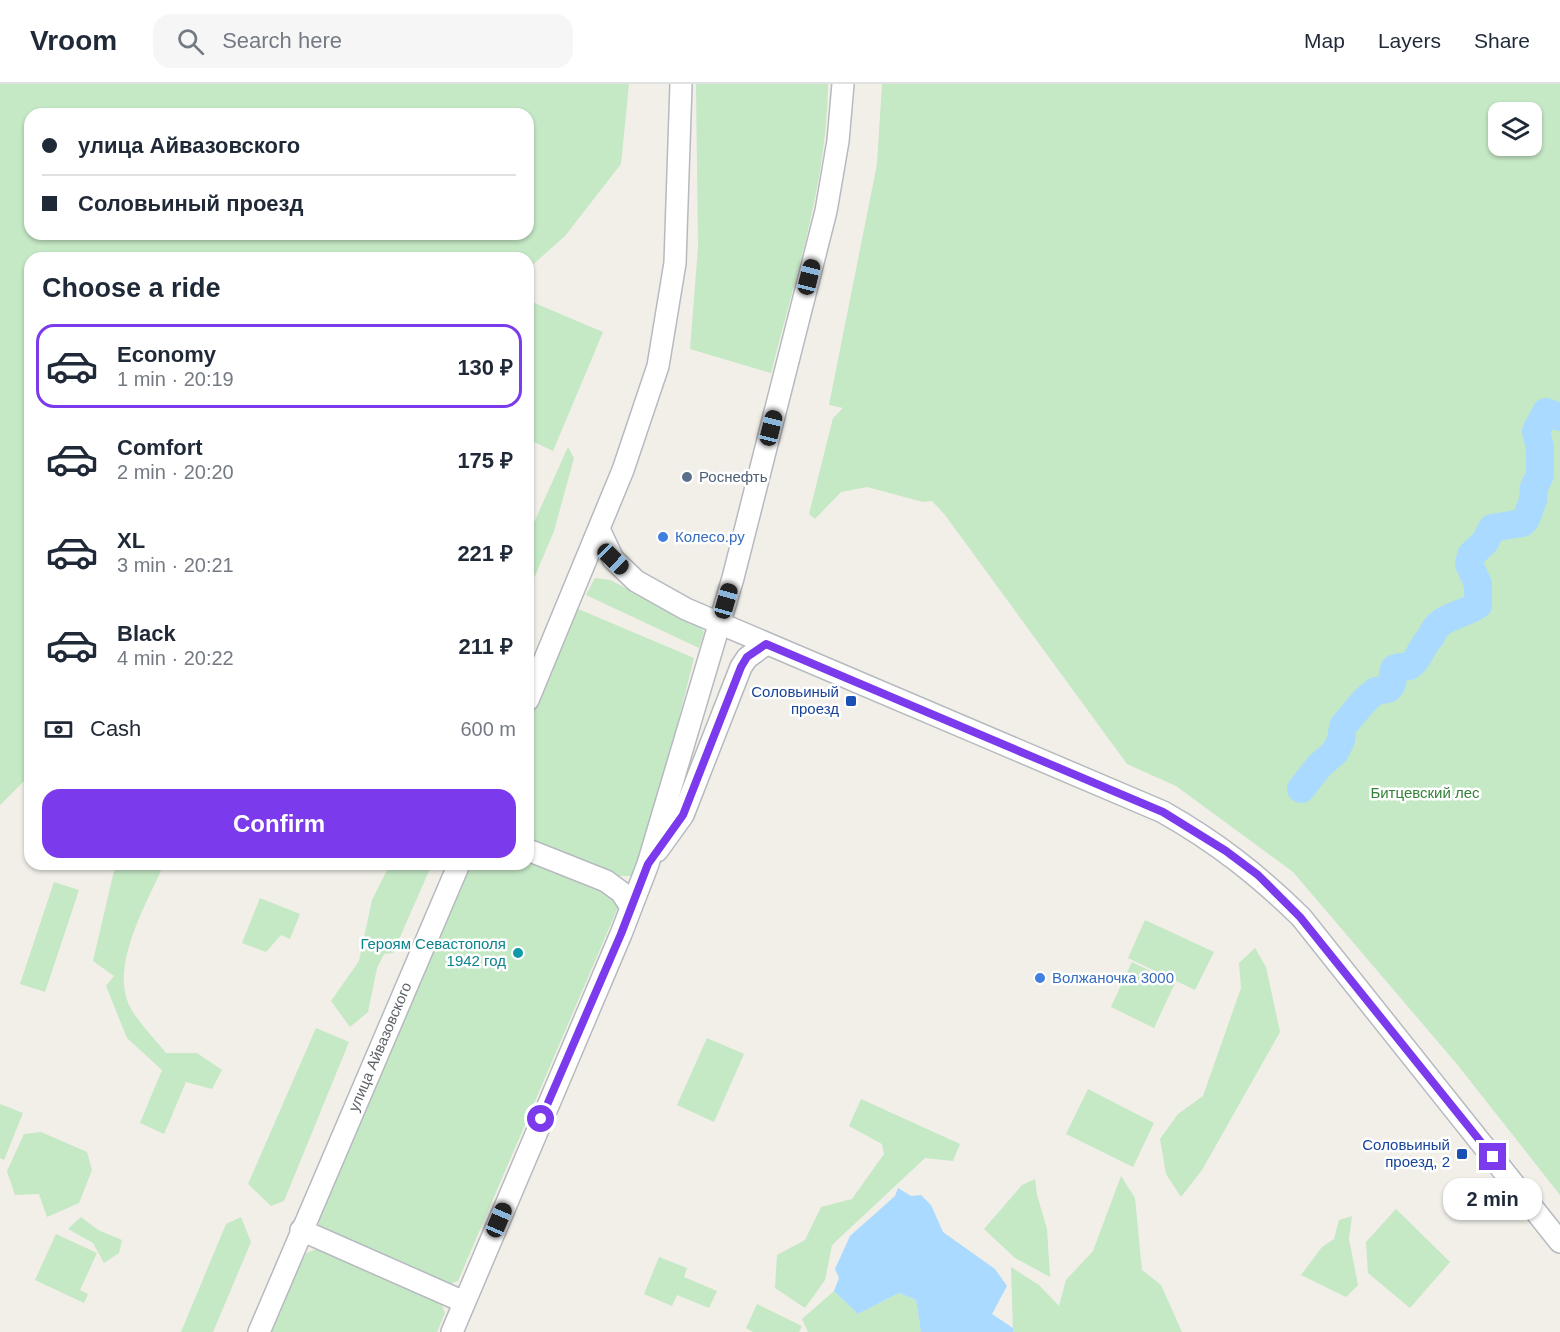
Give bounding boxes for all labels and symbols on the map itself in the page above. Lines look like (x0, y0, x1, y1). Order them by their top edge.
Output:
car (796, 257, 822, 297)
car (758, 408, 784, 448)
place label: Роснефть (699, 468, 768, 485)
marker: Роснефть (680, 470, 694, 484)
place label: Колесо.ру (675, 528, 745, 545)
marker: Колесо.ру (656, 530, 670, 544)
car (594, 540, 632, 578)
car (712, 581, 740, 621)
place label: Соловьиный проезд (751, 683, 839, 717)
marker: Соловьиный проезд (844, 694, 858, 708)
park label: Битцевский лес (1370, 784, 1480, 801)
place label: Героям Севастополя 1942 год (360, 935, 506, 969)
marker: Героям Севастополя 1942 год (511, 946, 525, 960)
place label: Волжаночка 3000 (1052, 969, 1174, 986)
marker: Волжаночка 3000 (1033, 971, 1047, 985)
street label: улица Айвазовского (345, 980, 414, 1114)
route start (527, 1105, 554, 1132)
place label: Соловьиный проезд, 2 (1362, 1136, 1450, 1170)
route end (1479, 1143, 1506, 1170)
marker: Соловьиный проезд, 2 (1455, 1147, 1469, 1161)
callout: 2 min (1444, 1178, 1543, 1220)
car (484, 1200, 514, 1240)

